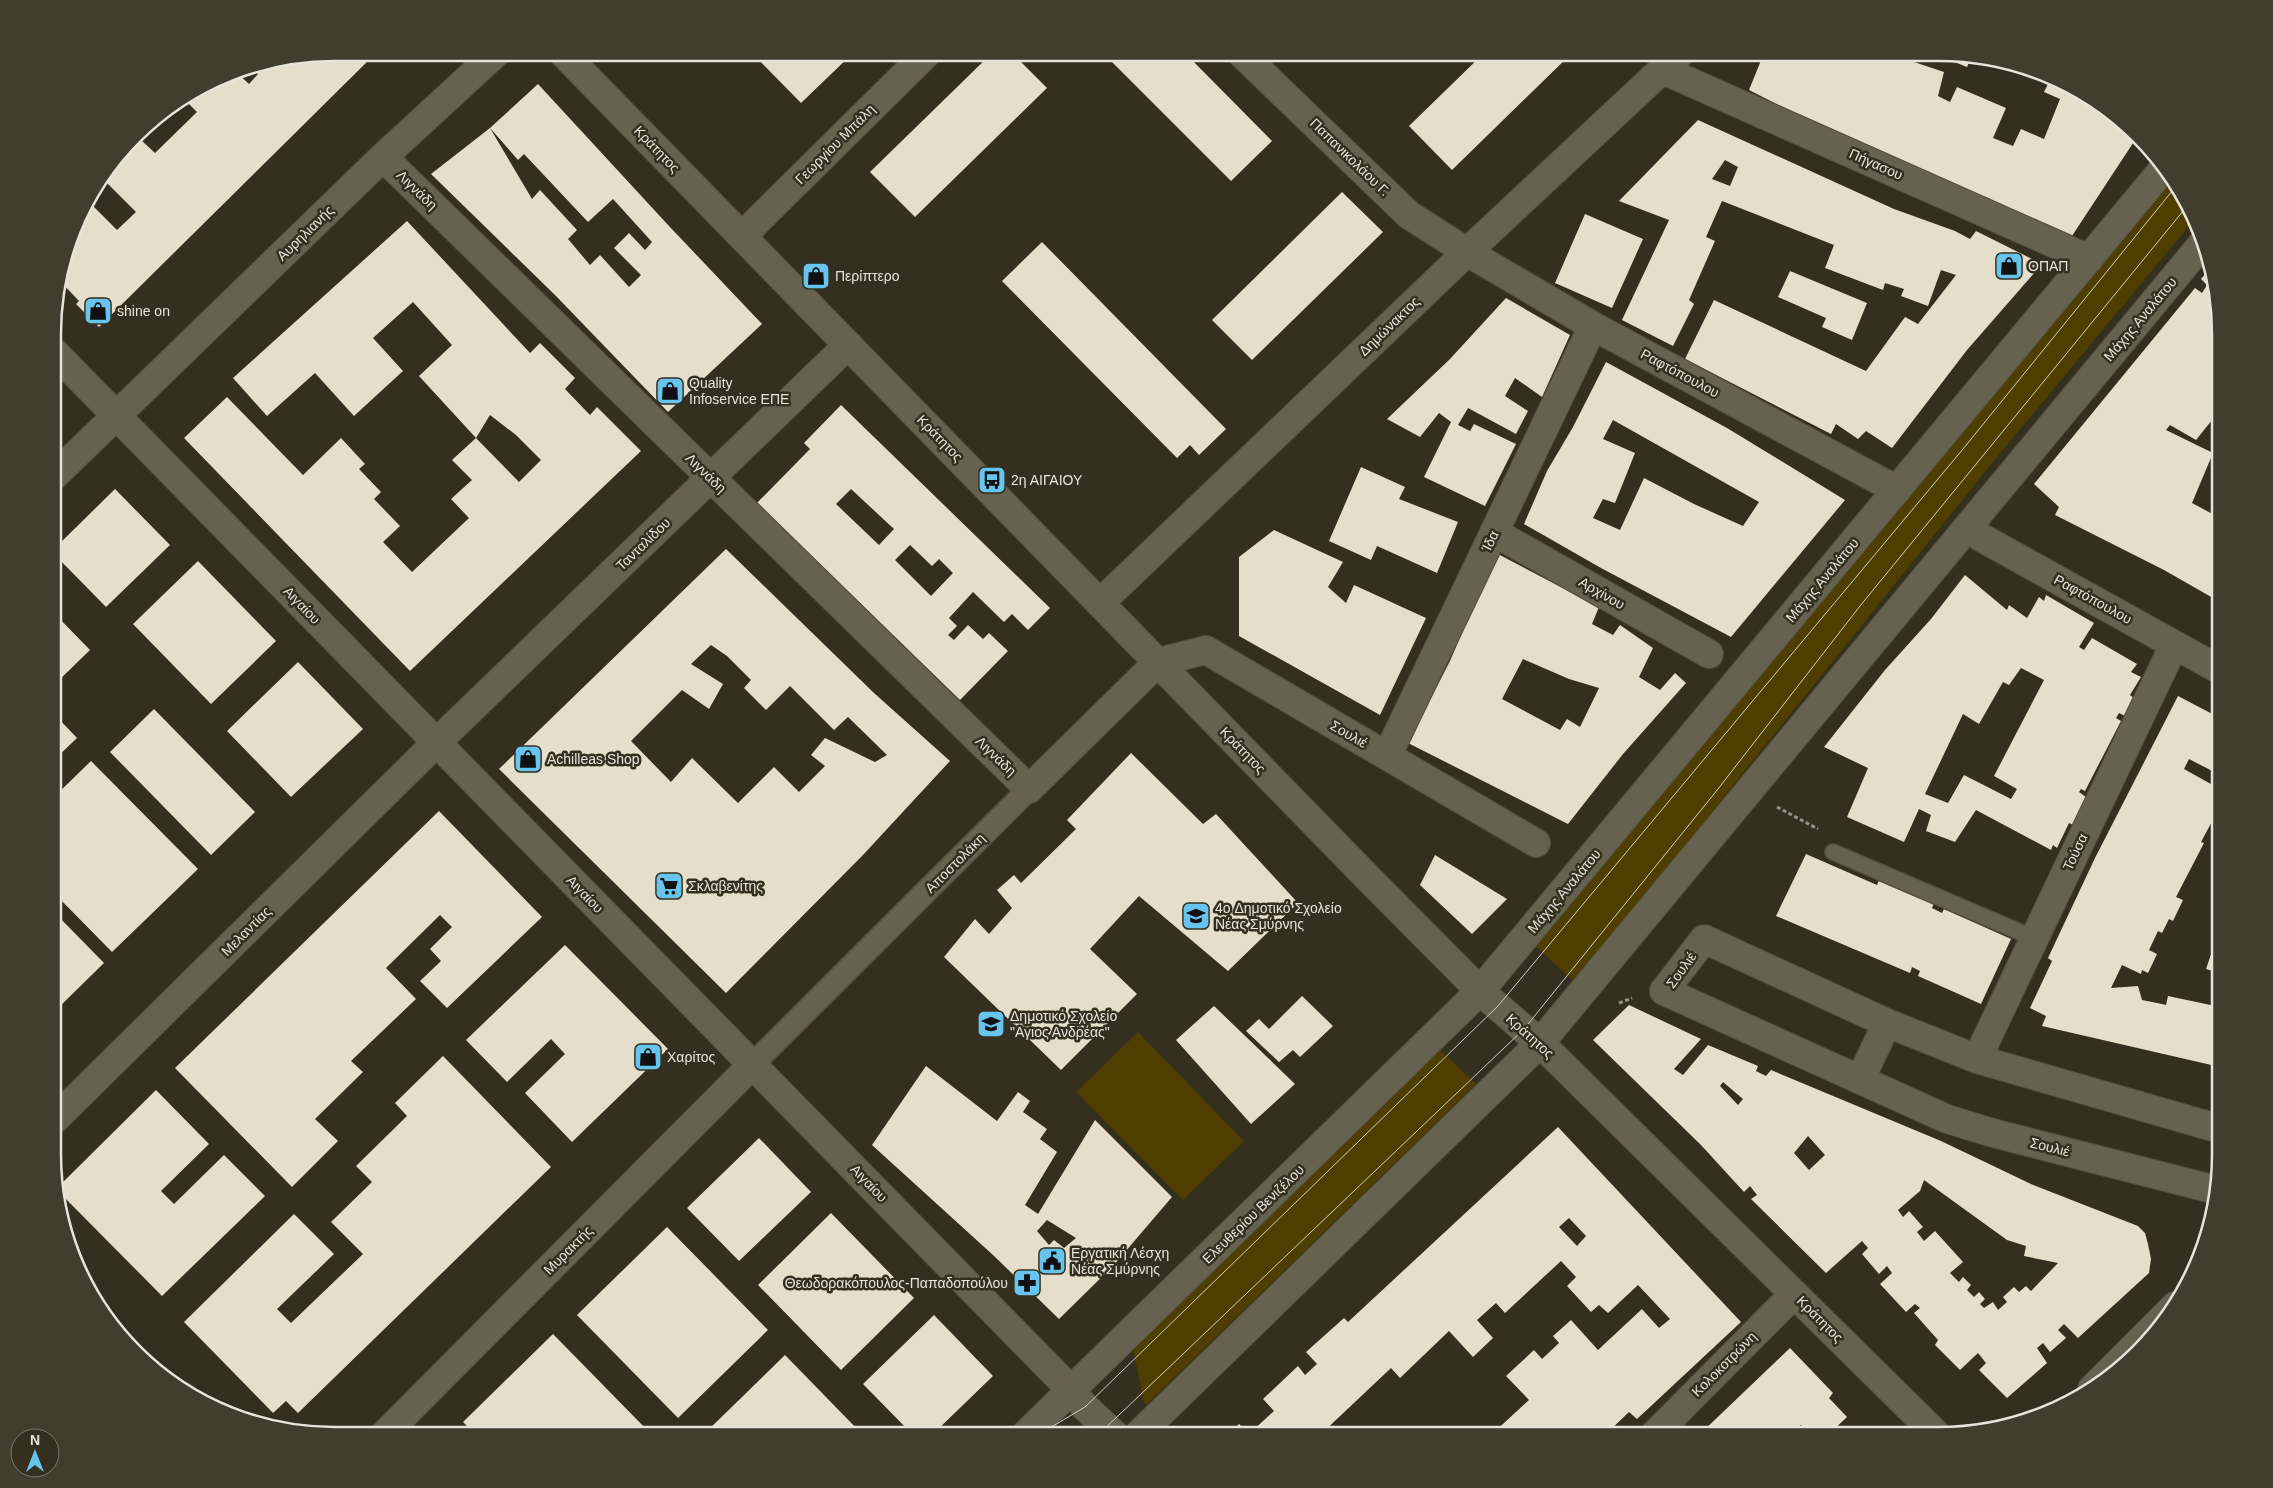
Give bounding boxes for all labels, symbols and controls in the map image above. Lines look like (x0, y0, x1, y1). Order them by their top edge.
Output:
street label: Γεωργίου Μπάλη (792, 101, 878, 187)
street label: Παπανικολάου Γ. (1307, 115, 1393, 199)
street label: Κράτητος (631, 122, 683, 176)
street label: Πήγασου (1847, 145, 1905, 183)
street label: Λιγνάδη (393, 167, 441, 213)
street label: Αυρηλιανής (273, 202, 337, 264)
shop icon: ΟΠΑΠ (1994, 251, 2024, 281)
place label: ΟΠΑΠ (2028, 258, 2068, 274)
shop icon: Περίπτερο (801, 261, 831, 291)
place label: Περίπτερο (835, 268, 900, 284)
street label: Μάχης Αναλάτου (2100, 274, 2180, 364)
street label: Δημώνακτος (1355, 293, 1423, 359)
shop icon: shine on (83, 296, 113, 326)
place label: shine on (117, 303, 170, 319)
street label: Ραφτόπουλου (1638, 346, 1722, 400)
place label: Quality Infoservice ΕΠΕ (689, 375, 789, 407)
shop icon: Quality Infoservice ΕΠΕ (655, 376, 685, 406)
street label: Κράτητος (914, 411, 966, 465)
street label: Λιγνάδη (682, 450, 730, 496)
bus stop icon: 2η ΑΙΓΑΙΟΥ (977, 465, 1007, 495)
place label: 2η ΑΙΓΑΙΟΥ (1011, 472, 1083, 488)
street label: Τανταλίδου (613, 514, 673, 574)
street label: Ίδα (1478, 528, 1502, 555)
street label: Μάχης Αναλάτου (1782, 535, 1862, 625)
street label: Ραφτόπουλου (2051, 571, 2135, 627)
street label: Αρχίνου (1576, 574, 1628, 612)
street label: Αιγαίου (280, 583, 324, 627)
street label: Σουλιέ (1327, 717, 1371, 751)
street label: Κράτητος (1217, 723, 1269, 777)
street label: Λιγνάδη (972, 733, 1020, 779)
shop icon: Achilleas Shop (513, 744, 543, 774)
place label: Achilleas Shop (547, 751, 640, 767)
street label: Αποστολάκη (922, 830, 988, 896)
street label: Τούσα (2059, 831, 2091, 873)
street label: Μάχης Αναλάτου (1524, 846, 1604, 936)
supermarket icon: Σκλαβενίτης (654, 871, 684, 901)
street label: Αιγαίου (563, 872, 607, 916)
place label: Σκλαβενίτης (688, 878, 763, 894)
place label: 4o Δημοτικό Σχολείο Νέας Σμύρνης (1215, 900, 1342, 932)
school or university icon: 4o Δημοτικό Σχολείο Νέας Σμύρνης (1181, 901, 1211, 931)
street label: Μελαντίας (218, 903, 274, 959)
street label: Σουλιέ (1663, 949, 1699, 991)
place label: Δημοτικό Σχολείο "Αγιος Ανδρέας" (1010, 1008, 1117, 1040)
school or university icon: Δημοτικό Σχολείο "Αγιος Ανδρέας" (976, 1009, 1006, 1039)
street label: Κράτητος (1503, 1010, 1557, 1062)
shop icon: Χαρίτος (633, 1042, 663, 1072)
place label: Χαρίτος (667, 1049, 716, 1065)
street label: Σουλιέ (2028, 1134, 2072, 1160)
street label: Αιγαίου (847, 1161, 891, 1205)
street label: Ελευθερίου Βενιζέλου (1199, 1161, 1307, 1267)
street label: Μυρακτής (540, 1222, 596, 1278)
place label: Εργατική Λέσχη Νέας Σμύρνης (1071, 1245, 1169, 1277)
public building icon: Εργατική Λέσχη Νέας Σμύρνης (1037, 1246, 1067, 1276)
pharmacy icon: Θεωδορακόπουλος-Παπαδοπούλου (1012, 1268, 1042, 1298)
place label: Θεωδορακόπουλος-Παπαδοπούλου (785, 1275, 1008, 1291)
street label: Κράτητος (1794, 1293, 1847, 1346)
street label: Κολοκοτρώνη (1688, 1328, 1760, 1400)
north arrow (10, 1428, 60, 1478)
text: N (30, 1432, 40, 1448)

